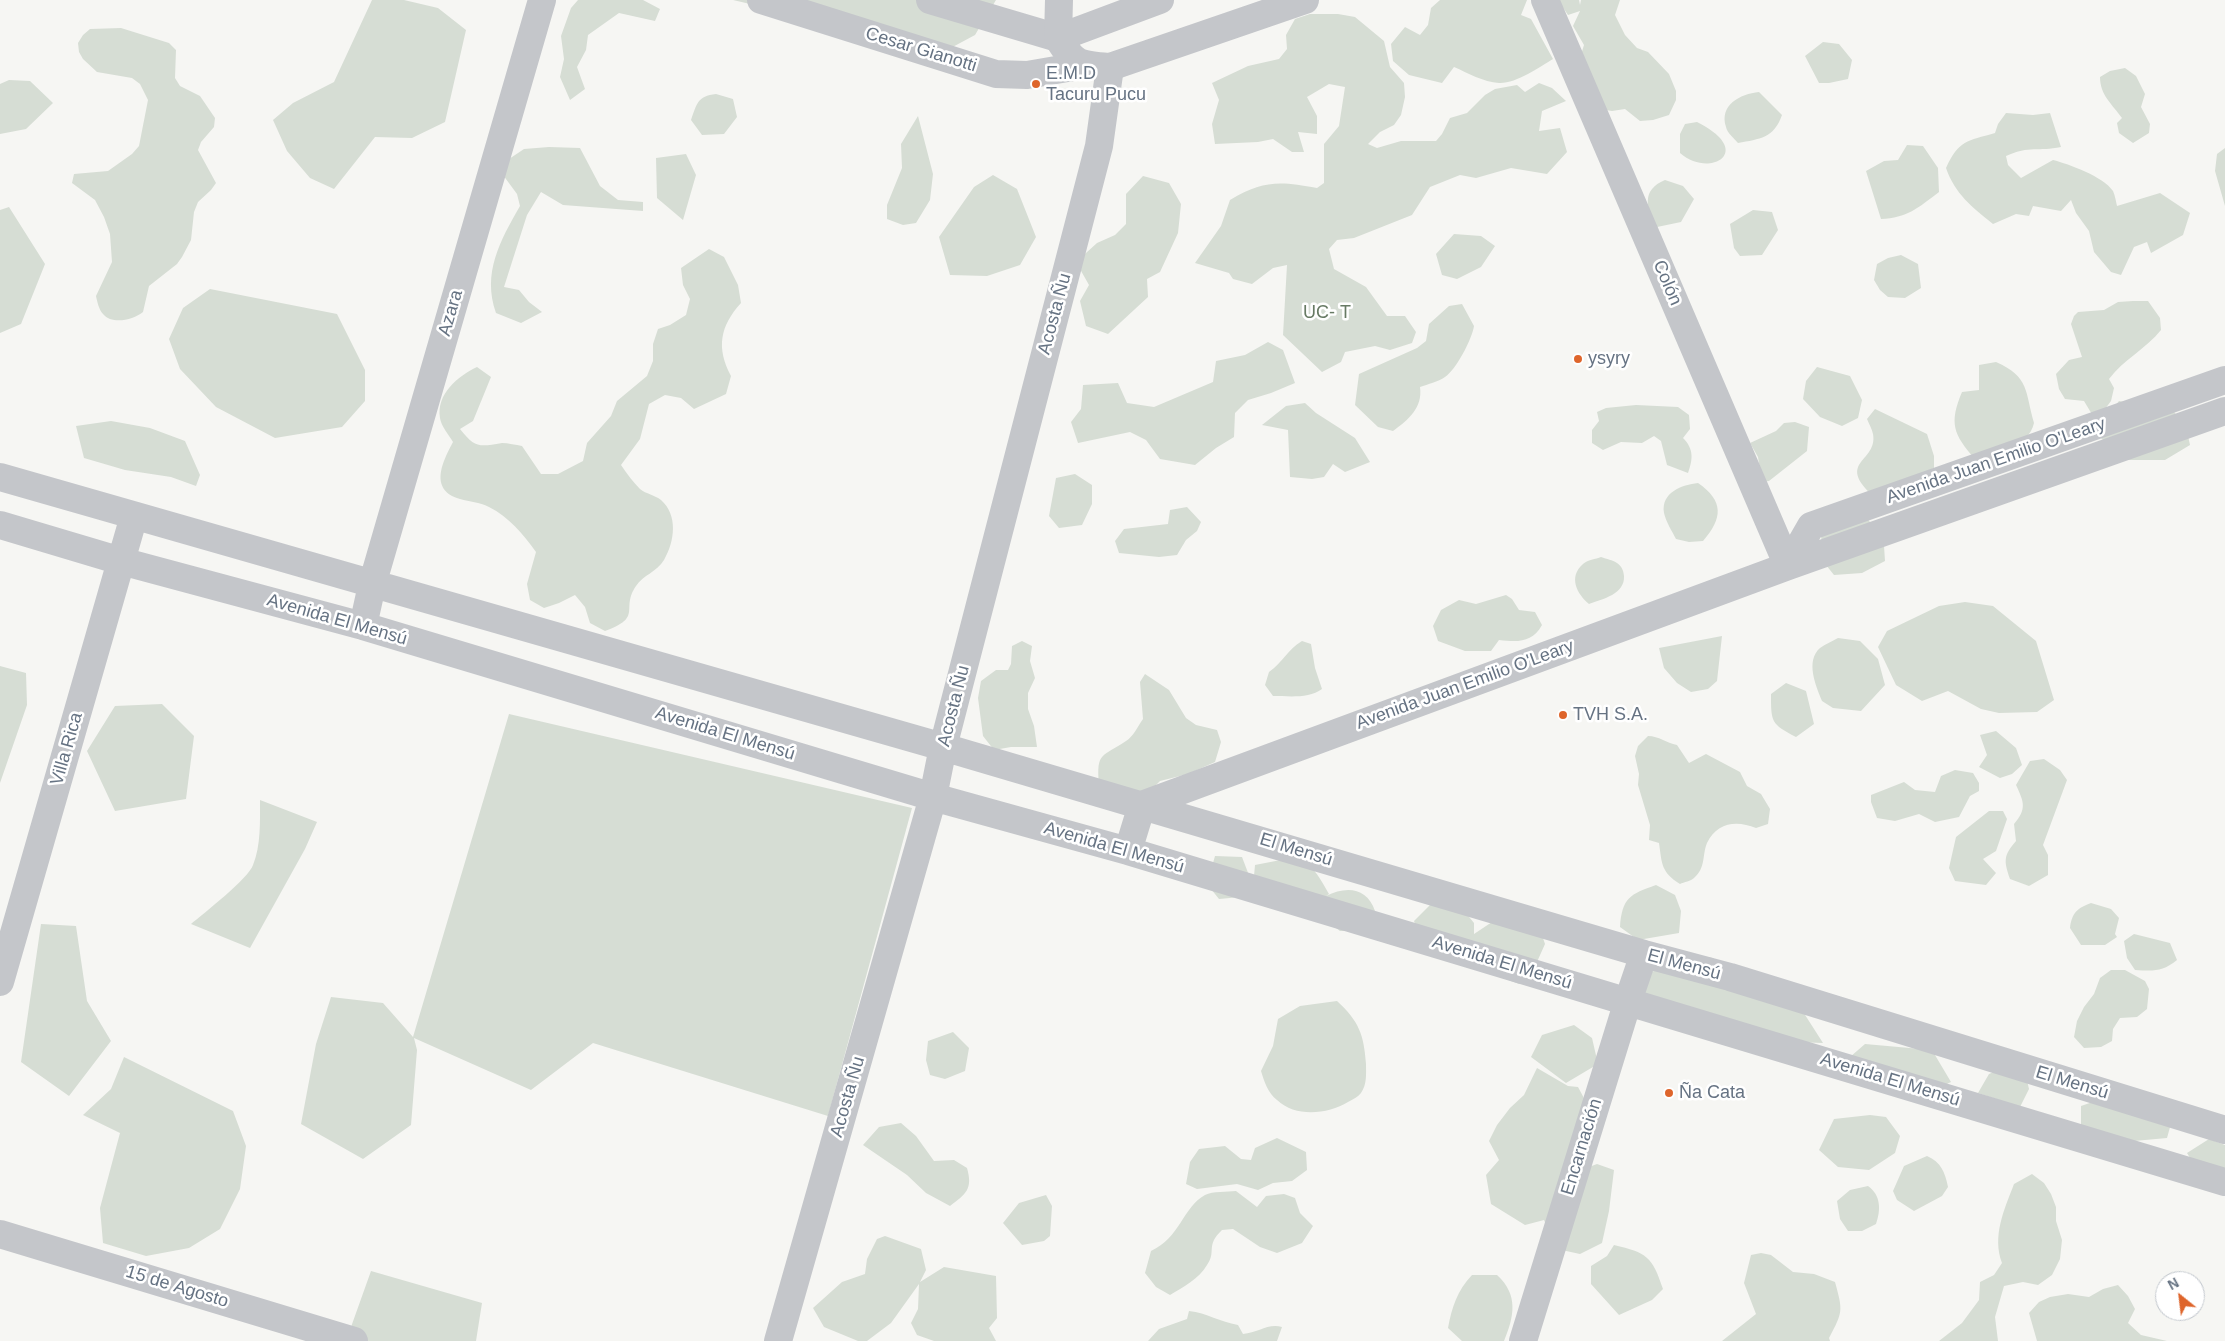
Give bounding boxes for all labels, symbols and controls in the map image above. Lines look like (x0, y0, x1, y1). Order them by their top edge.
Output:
street label: Cesar Gianotti (863, 23, 979, 77)
place label: E.M.D Tacuru Pucu (1046, 63, 1146, 106)
marker: E.M.D Tacuru Pucu (1030, 78, 1042, 90)
street label: Colón (1648, 257, 1686, 309)
street label: Acosta Ñu (1034, 271, 1076, 357)
street label: Azara (434, 287, 468, 339)
park label: UC- T (1303, 302, 1351, 324)
place label: ysyry (1588, 348, 1630, 370)
marker: ysyry (1572, 353, 1584, 365)
street label: Avenida Juan Emilio O'Leary (1884, 413, 2108, 509)
street label: Avenida El Mensú (264, 590, 410, 650)
street label: Avenida Juan Emilio O'Leary (1353, 635, 1577, 735)
street label: Acosta Ñu (933, 663, 975, 749)
street label: Avenida El Mensú (653, 703, 797, 765)
place label: TVH S.A. (1573, 704, 1648, 726)
marker: TVH S.A. (1557, 709, 1569, 721)
street label: Villa Rica (46, 710, 88, 788)
street label: Avenida El Mensú (1041, 818, 1187, 878)
street label: El Mensú (1257, 829, 1335, 871)
street label: Avenida El Mensú (1430, 932, 1574, 994)
street label: El Mensú (1645, 945, 1723, 985)
street label: Avenida El Mensú (1818, 1049, 1962, 1111)
street label: Acosta Ñu (826, 1054, 870, 1140)
street label: El Mensú (2033, 1062, 2111, 1104)
place label: Ña Cata (1679, 1082, 1745, 1104)
marker: Ña Cata (1663, 1087, 1675, 1099)
street label: Encarnación (1557, 1096, 1607, 1198)
street label: 15 de Agosto (123, 1261, 231, 1313)
north arrow (2155, 1271, 2205, 1321)
text: N (2165, 1274, 2182, 1293)

